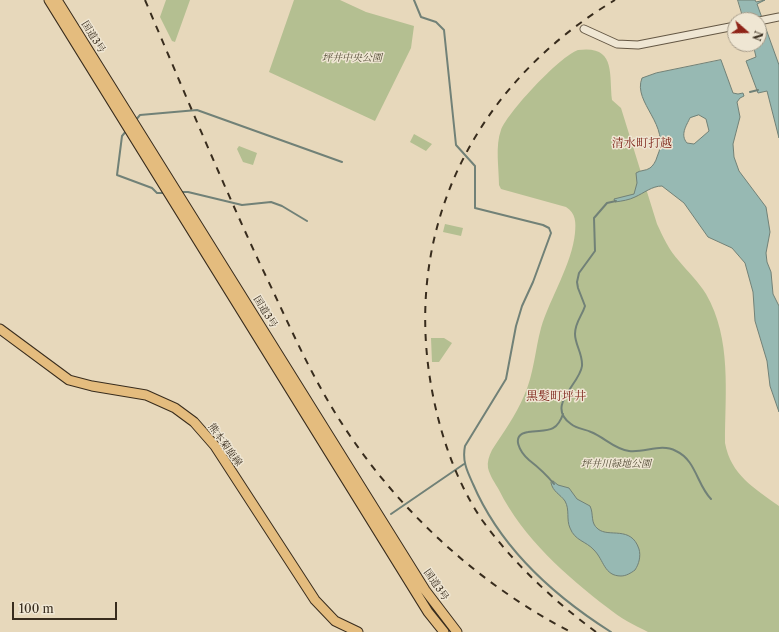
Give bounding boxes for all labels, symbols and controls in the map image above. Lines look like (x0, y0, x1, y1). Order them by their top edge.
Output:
north arrow (727, 12, 767, 52)
street label: 国道3号 (79, 19, 107, 55)
text: N (749, 29, 766, 43)
park label: 坪井中央公園 (322, 52, 382, 64)
district label: 清水町打越 (612, 137, 672, 151)
street label: 国道3号 (251, 294, 279, 330)
district label: 黒髪町坪井 (526, 390, 586, 404)
street label: 熊本菊鹿線 (205, 421, 245, 469)
park label: 坪井川緑地公園 (581, 458, 651, 470)
street label: 国道3号 (421, 567, 451, 603)
scale bar (14, 594, 119, 620)
text: 100 m (19, 601, 54, 616)

